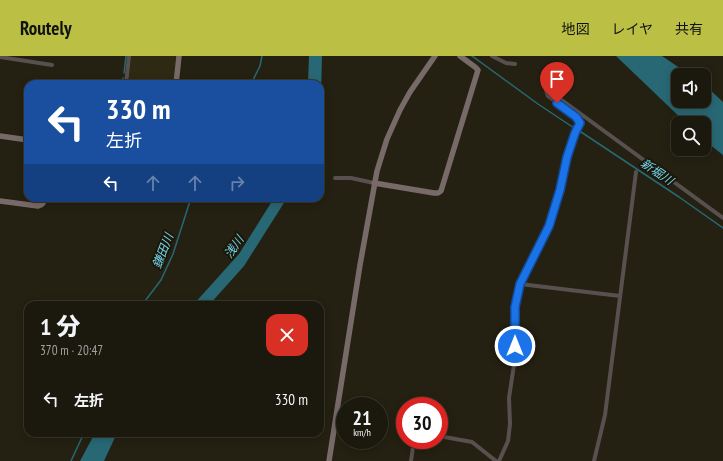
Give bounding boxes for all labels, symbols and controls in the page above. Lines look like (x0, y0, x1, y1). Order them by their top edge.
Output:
text: Routely (20, 16, 72, 40)
text: 地図 (561, 20, 589, 38)
text: レイヤ (611, 20, 653, 38)
text: 共有 (675, 20, 703, 38)
pin (540, 62, 574, 103)
icon: arrive (546, 68, 568, 90)
map controls (671, 68, 711, 156)
button: sound (671, 68, 711, 108)
text: 330 m (106, 90, 170, 127)
icon: left (40, 96, 92, 148)
button: search (671, 116, 711, 156)
text: 左折 (106, 129, 142, 152)
water label: 新堀川 (638, 155, 678, 189)
icon: left (100, 172, 122, 194)
icon: ahead (142, 172, 164, 194)
icon: ahead (184, 172, 206, 194)
icon: right (226, 172, 248, 194)
water label: 鎌田川 (149, 229, 177, 270)
water label: 浅川 (221, 231, 248, 261)
text: 1 分 (40, 311, 80, 342)
button: close (266, 314, 308, 356)
position arrow (494, 325, 536, 367)
text: 370 m · 20:47 (40, 342, 103, 359)
icon: left (40, 388, 62, 410)
text: 330 m (275, 390, 308, 409)
text: 左折 (74, 391, 104, 410)
speed limit sign: 30 (396, 397, 448, 449)
text: 21 (352, 405, 372, 431)
text: km/h (353, 426, 371, 439)

